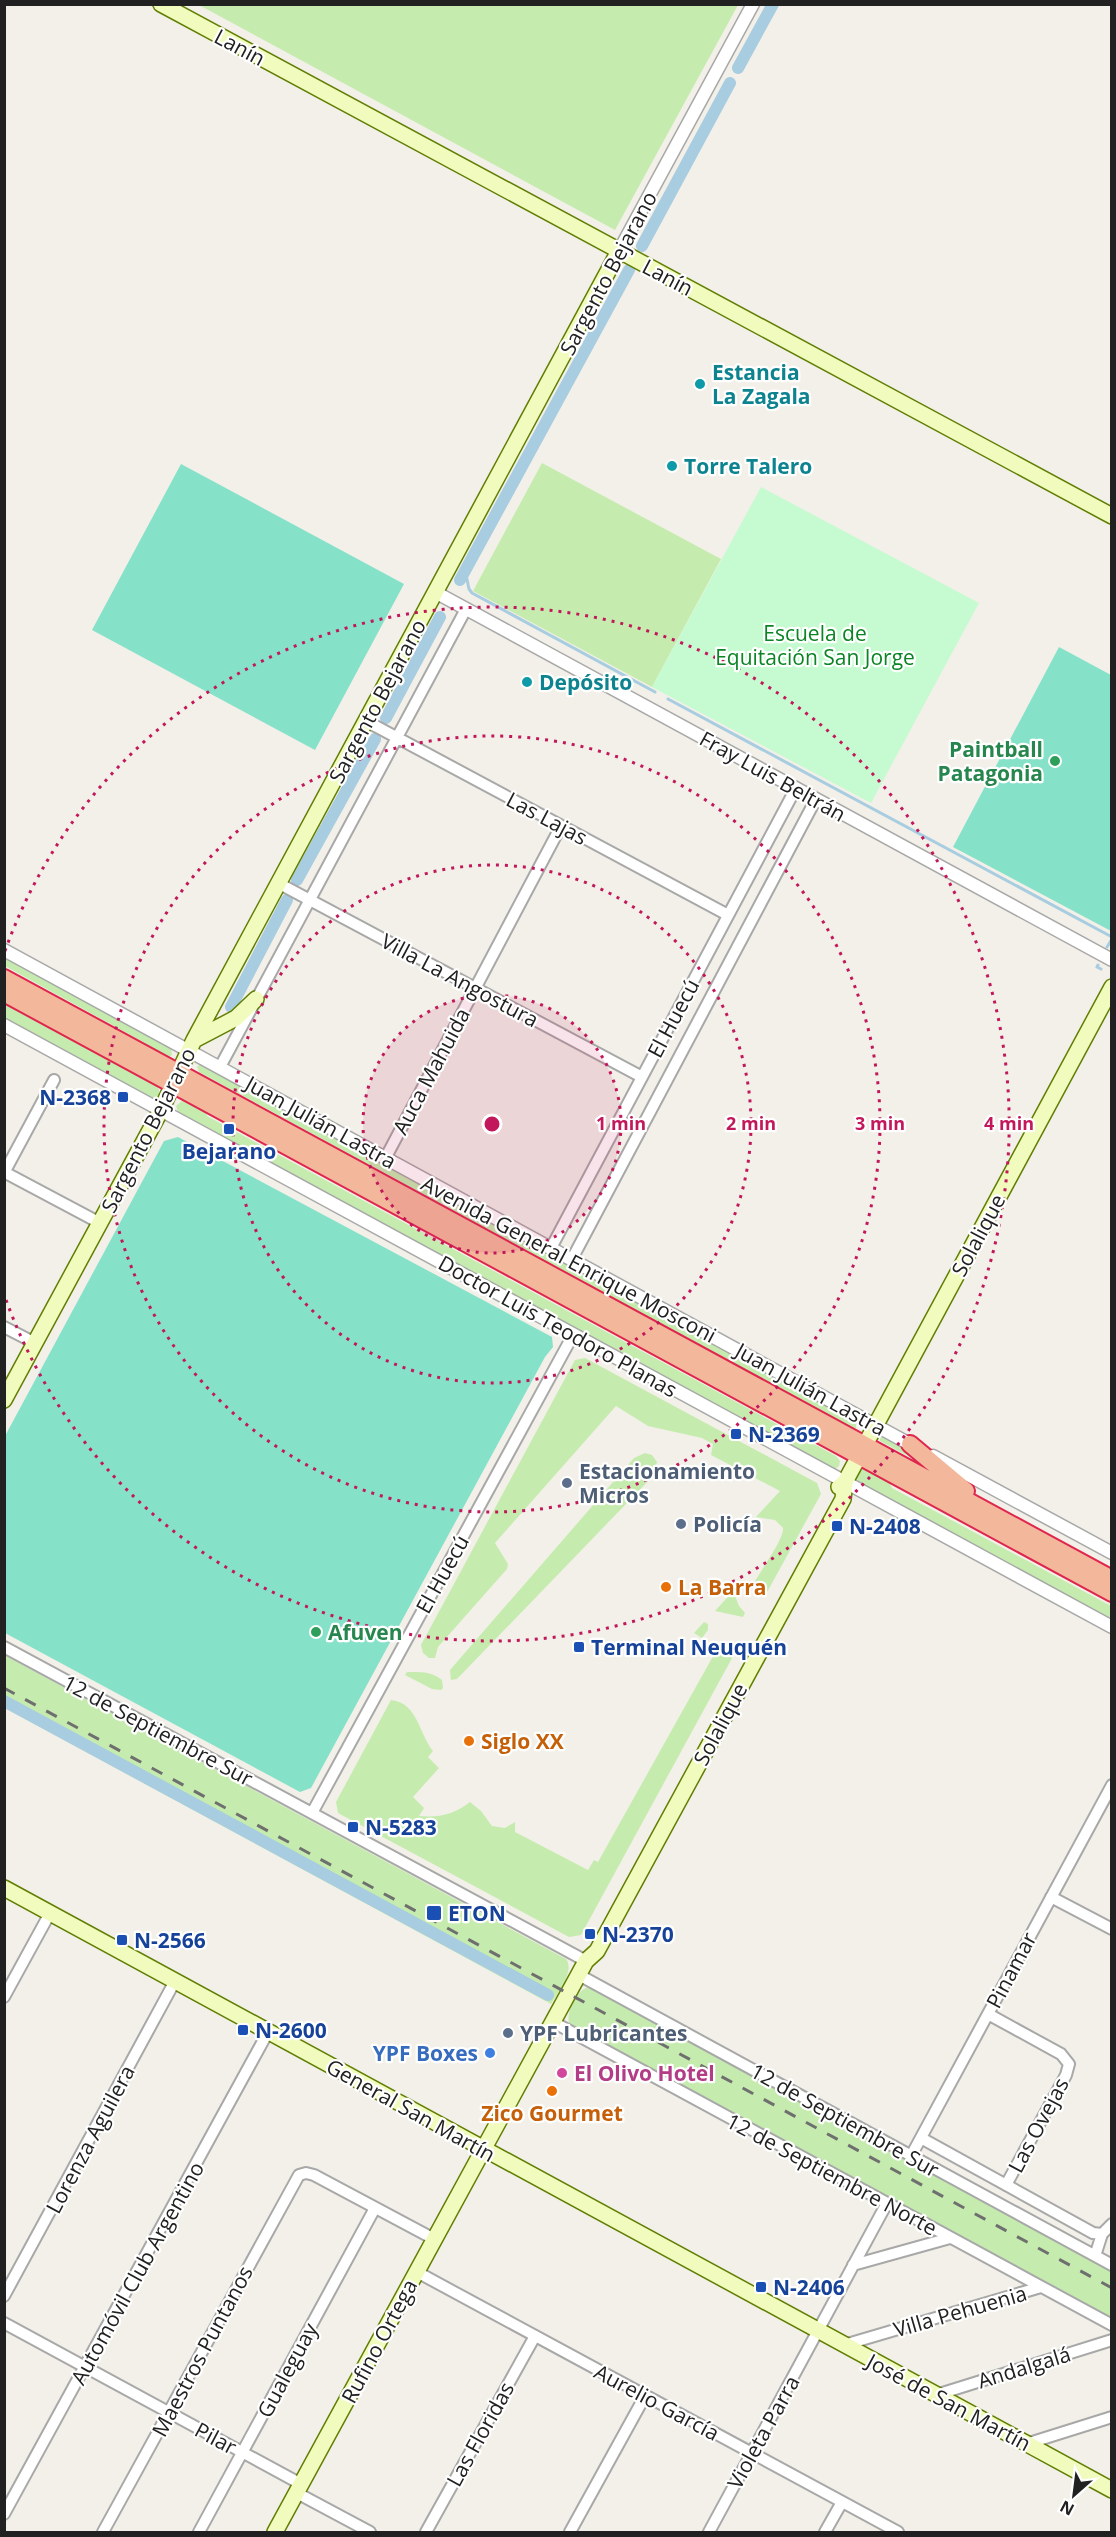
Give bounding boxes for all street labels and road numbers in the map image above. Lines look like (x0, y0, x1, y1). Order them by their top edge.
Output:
street label: Lanín (210, 22, 270, 72)
street label: Sargento Bejarano (553, 186, 663, 360)
street label: Lanín (638, 252, 698, 302)
street label: Sargento Bejarano (322, 614, 432, 788)
street label: Fray Luis Beltrán (695, 724, 851, 828)
street label: Las Lajas (502, 785, 592, 851)
street label: Villa La Angostura (376, 927, 544, 1033)
street label: El Huecú (641, 974, 705, 1062)
street label: Auca Mahuida (386, 1003, 476, 1139)
street label: Sargento Bejarano (94, 1043, 202, 1217)
street label: Juan Julián Lastra (239, 1068, 401, 1175)
street label: Avenida General Enrique Mosconi (417, 1169, 721, 1349)
street label: Solalique (945, 1189, 1011, 1281)
street label: Doctor Luis Teodoro Planas (434, 1249, 682, 1403)
street label: Juan Julián Lastra (729, 1335, 891, 1442)
street label: El Huecú (409, 1530, 475, 1618)
street label: 12 de Septiembre Sur (58, 1668, 258, 1792)
street label: Solalique (687, 1678, 753, 1770)
street label: Pinamar (979, 1927, 1043, 2013)
street label: General San Martín (322, 2052, 500, 2168)
street label: 12 de Septiembre Sur (746, 2057, 945, 2184)
street label: Lorenza Aguilera (39, 2060, 141, 2218)
street label: Las Ovejas (1001, 2073, 1075, 2177)
street label: 12 de Septiembre Norte (722, 2107, 942, 2241)
street label: Automóvil Club Argentino (64, 2157, 210, 2389)
street label: Maestros Puntanos (145, 2261, 259, 2441)
street label: Rufino Ortega (335, 2274, 423, 2408)
street label: Villa Pehuenia (890, 2279, 1030, 2343)
street label: Gualeguay (250, 2317, 324, 2422)
street label: Andalgalá (974, 2340, 1074, 2394)
street label: José de San Martín (860, 2346, 1036, 2457)
street label: Aurelio García (590, 2357, 724, 2447)
street label: Violeta Parra (720, 2370, 806, 2494)
street label: Las Floridas (440, 2377, 520, 2491)
street label: Pilar (190, 2415, 242, 2461)

